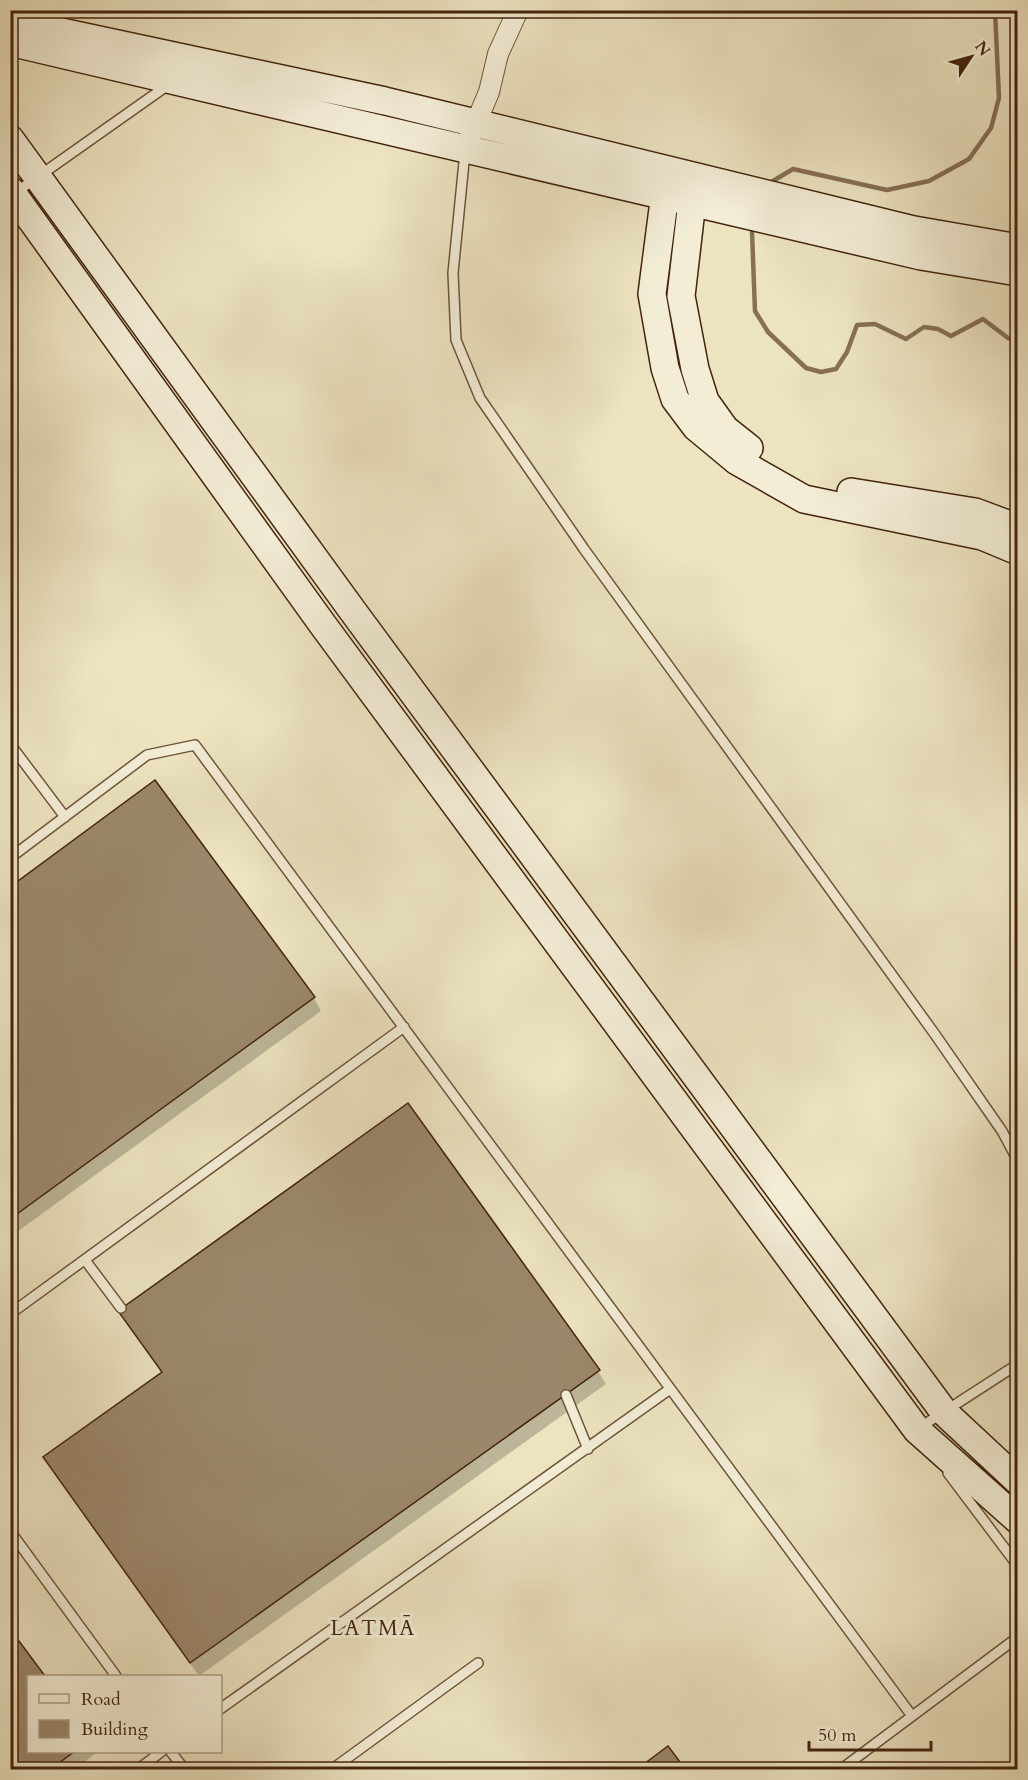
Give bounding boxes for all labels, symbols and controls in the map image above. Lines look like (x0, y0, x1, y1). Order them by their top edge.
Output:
north arrow (941, 27, 1001, 87)
text: N (969, 37, 995, 61)
district label: LATMĀ (330, 1614, 416, 1643)
legend (27, 1675, 222, 1753)
text: Road (81, 1687, 121, 1712)
scale bar (809, 1714, 930, 1752)
text: Building (81, 1717, 149, 1742)
text: 50 m (818, 1723, 857, 1748)

